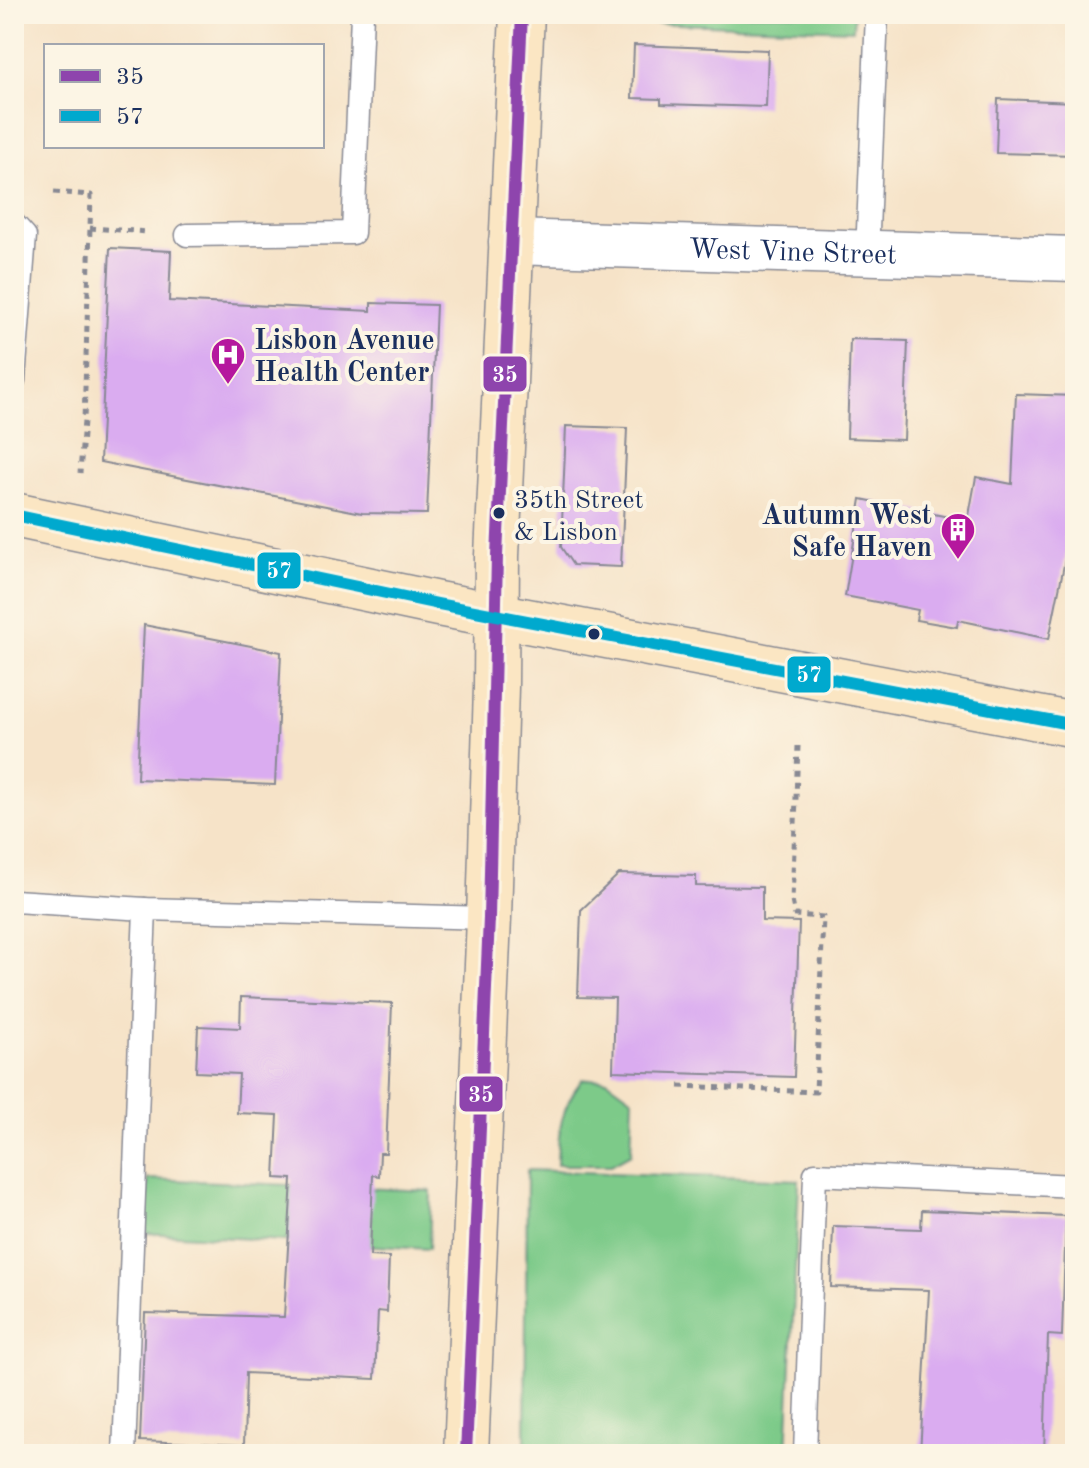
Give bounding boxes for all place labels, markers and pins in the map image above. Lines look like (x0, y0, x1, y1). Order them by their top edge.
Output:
place label: Lisbon Avenue Health Center (254, 328, 435, 388)
hospital icon: Lisbon Avenue Health Center (209, 336, 247, 386)
place label: 35th Street & Lisbon (514, 488, 644, 546)
place label: Autumn West Safe Haven (761, 503, 932, 563)
marker: 35th Street & Lisbon (491, 505, 507, 521)
building icon: Autumn West Safe Haven (939, 511, 977, 561)
unlabelled marker (586, 626, 602, 642)

